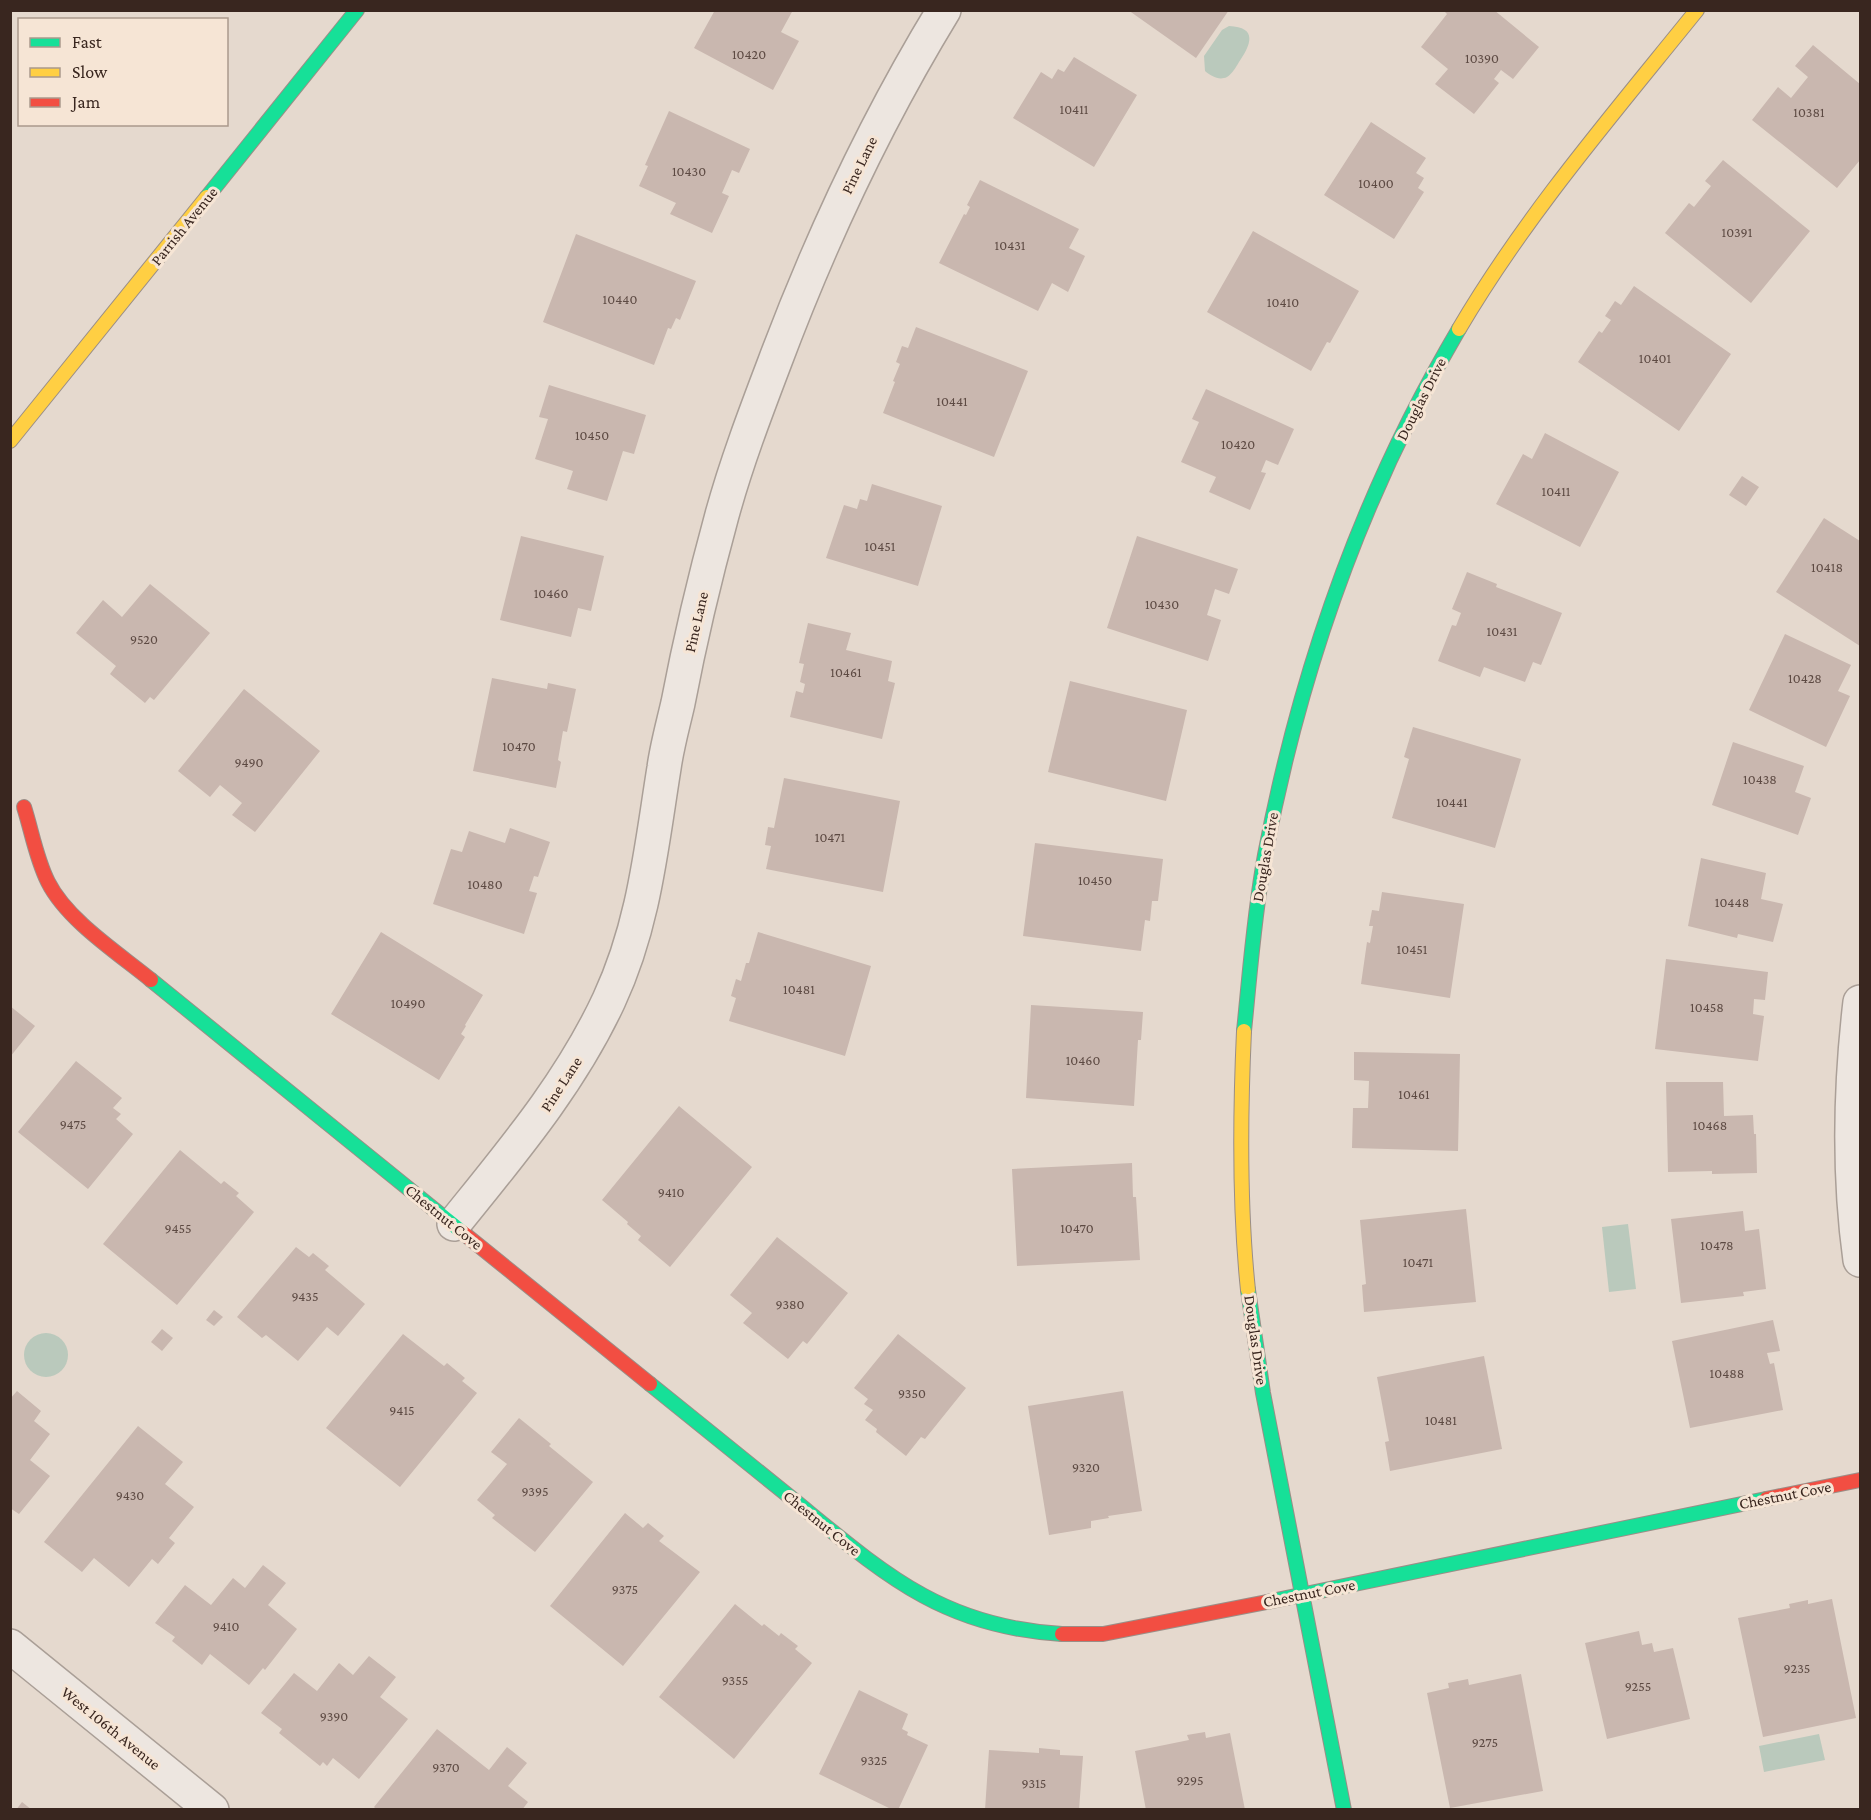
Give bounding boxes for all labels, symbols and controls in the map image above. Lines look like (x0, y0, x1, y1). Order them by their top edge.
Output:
legend (18, 18, 228, 126)
text: Fast (72, 32, 103, 52)
house number: 10420 (732, 46, 766, 62)
house number: 10390 (1465, 50, 1499, 66)
text: Slow (72, 62, 108, 82)
text: Jam (70, 92, 101, 112)
house number: 10411 (1059, 101, 1089, 117)
house number: 10381 (1793, 104, 1825, 120)
street label: Pine Lane (838, 133, 880, 197)
house number: 10430 (672, 163, 706, 179)
house number: 10400 (1358, 175, 1394, 191)
street label: Parrish Avenue (147, 183, 221, 269)
house number: 10391 (1722, 224, 1753, 240)
house number: 10431 (995, 237, 1026, 253)
house number: 10440 (603, 291, 637, 307)
house number: 10410 (1267, 294, 1299, 310)
house number: 10401 (1639, 350, 1671, 366)
street label: Douglas Drive (1393, 355, 1450, 444)
house number: 10441 (936, 393, 968, 409)
house number: 10450 (575, 427, 609, 443)
house number: 10420 (1221, 436, 1255, 452)
house number: 10411 (1541, 483, 1571, 499)
house number: 10451 (865, 538, 896, 554)
house number: 10418 (1811, 559, 1843, 575)
house number: 10460 (534, 585, 568, 601)
street label: Pine Lane (681, 590, 711, 654)
house number: 10430 (1145, 596, 1179, 612)
house number: 10431 (1487, 623, 1518, 639)
house number: 9520 (130, 631, 158, 647)
house number: 10461 (830, 664, 862, 680)
house number: 10428 (1788, 670, 1822, 686)
house number: 10470 (502, 738, 536, 754)
house number: 9490 (234, 754, 264, 770)
house number: 10438 (1743, 771, 1777, 787)
house number: 10441 (1436, 794, 1468, 810)
street label: Douglas Drive (1249, 811, 1282, 903)
house number: 10471 (815, 829, 846, 845)
house number: 10450 (1078, 872, 1112, 888)
house number: 10480 (467, 876, 503, 892)
house number: 10448 (1715, 894, 1749, 910)
house number: 10451 (1397, 941, 1428, 957)
house number: 10481 (783, 981, 815, 997)
house number: 10490 (391, 995, 425, 1011)
house number: 10458 (1690, 999, 1724, 1015)
house number: 10460 (1066, 1052, 1100, 1068)
street label: Pine Lane (537, 1053, 585, 1115)
house number: 10461 (1398, 1086, 1430, 1102)
house number: 9475 (60, 1116, 86, 1132)
house number: 10468 (1693, 1117, 1727, 1133)
street label: Chestnut Cove (402, 1181, 486, 1253)
house number: 9410 (658, 1184, 684, 1200)
house number: 9455 (164, 1220, 192, 1236)
house number: 10470 (1060, 1220, 1094, 1236)
house number: 10478 (1700, 1237, 1734, 1253)
house number: 10471 (1403, 1254, 1434, 1270)
house number: 9435 (291, 1288, 319, 1304)
street label: Douglas Drive (1240, 1294, 1271, 1386)
house number: 9380 (776, 1296, 805, 1312)
house number: 10488 (1710, 1365, 1744, 1381)
house number: 9350 (898, 1385, 926, 1401)
house number: 9415 (389, 1402, 415, 1418)
house number: 10481 (1425, 1412, 1457, 1428)
house number: 9320 (1072, 1459, 1100, 1475)
street label: Chestnut Cove (1737, 1478, 1833, 1512)
house number: 9395 (521, 1483, 549, 1499)
house number: 9430 (116, 1487, 144, 1503)
street label: Chestnut Cove (780, 1487, 864, 1559)
street label: Chestnut Cove (1261, 1576, 1357, 1610)
house number: 9375 (612, 1581, 638, 1597)
house number: 9410 (213, 1618, 239, 1634)
house number: 9235 (1784, 1660, 1810, 1676)
house number: 9355 (722, 1672, 748, 1688)
house number: 9255 (1625, 1678, 1651, 1694)
street label: West 106th Avenue (58, 1683, 164, 1773)
house number: 9390 (320, 1708, 348, 1724)
house number: 9275 (1472, 1734, 1498, 1750)
house number: 9325 (861, 1752, 887, 1768)
house number: 9370 (432, 1759, 460, 1775)
house number: 9295 (1176, 1772, 1204, 1788)
house number: 9315 (1022, 1775, 1046, 1791)

